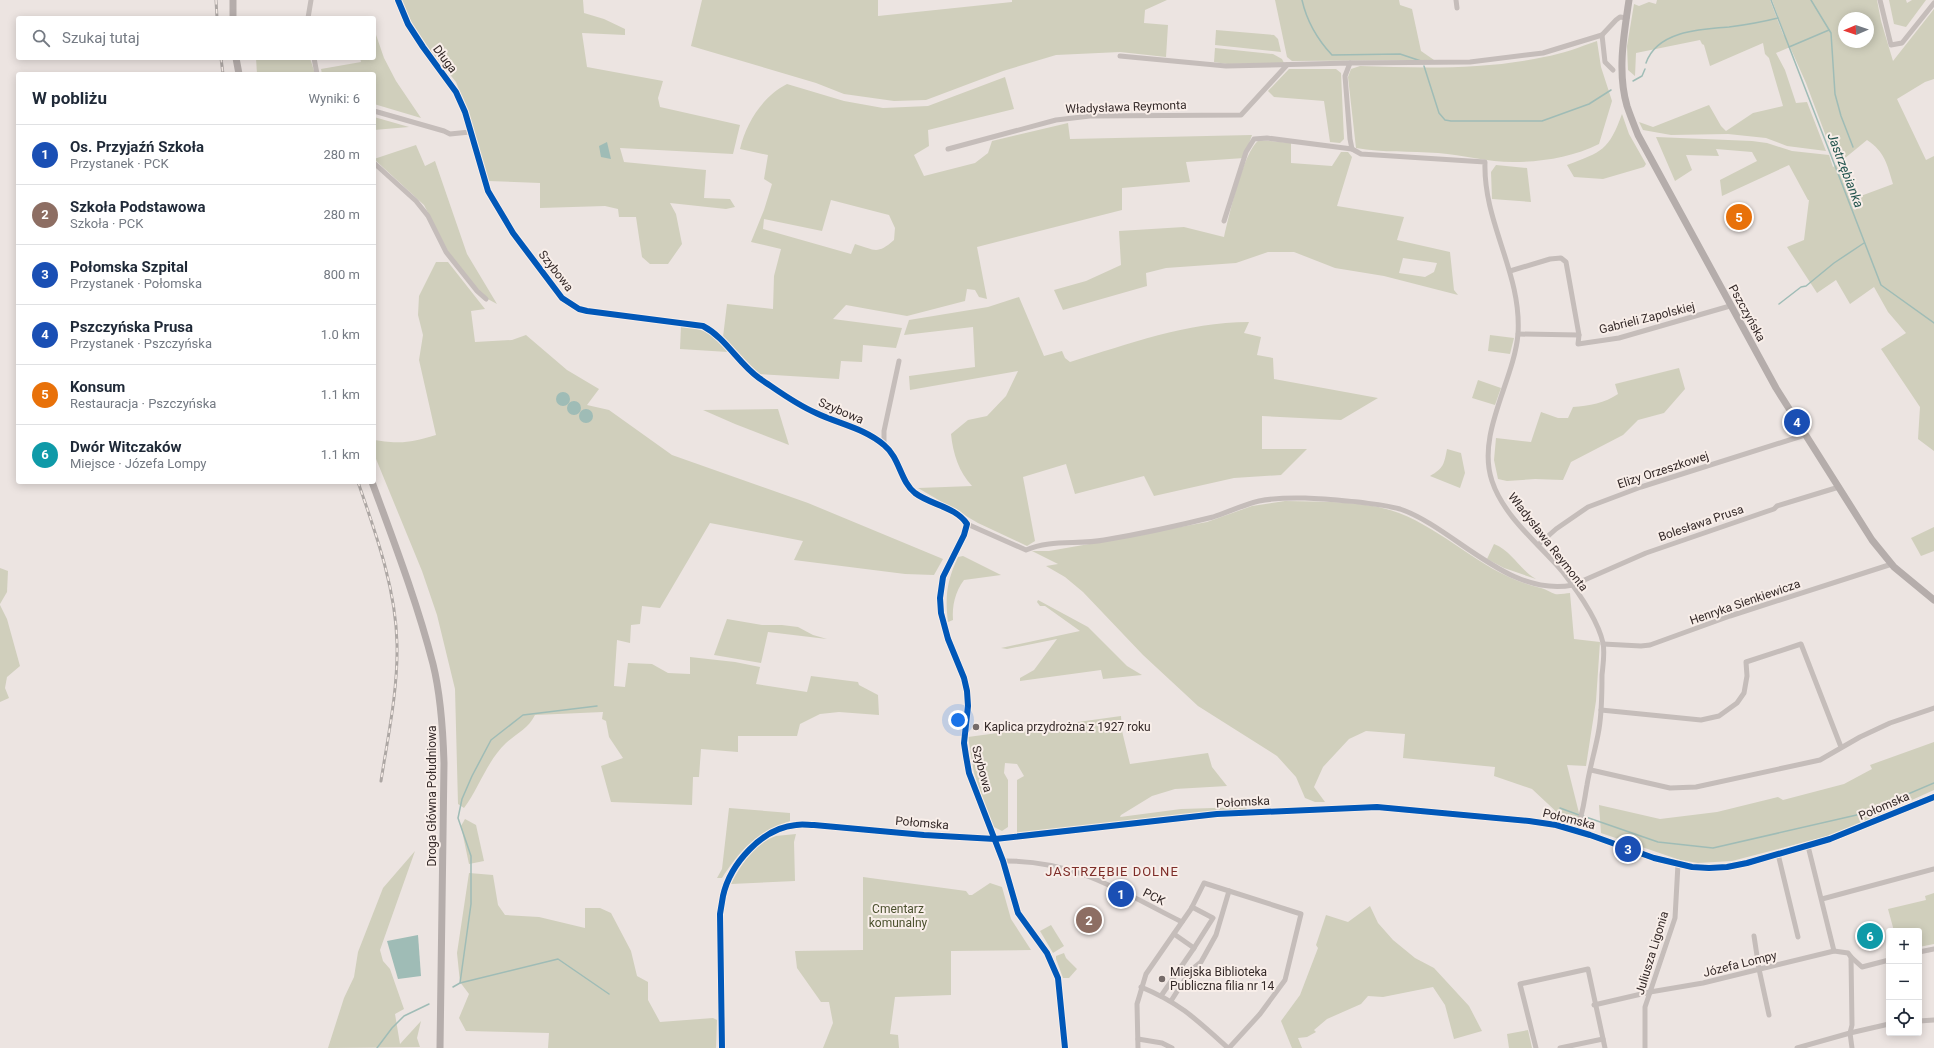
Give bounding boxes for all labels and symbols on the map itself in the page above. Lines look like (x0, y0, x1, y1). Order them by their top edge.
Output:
north arrow (1838, 12, 1874, 48)
street label: Długa (430, 42, 460, 76)
street label: Władysława Reymonta (1065, 98, 1187, 116)
water label: Jastrzębianka (1824, 131, 1867, 210)
pin: 5 (1726, 202, 1752, 232)
street label: Szybowa (536, 248, 576, 294)
street label: Pszczyńska (1726, 282, 1768, 344)
street label: Gabrieli Zapolskiej (1598, 299, 1696, 337)
street label: Szybowa (816, 395, 866, 427)
pin: 4 (1784, 407, 1810, 437)
street label: Elizy Orzeszkowej (1616, 449, 1711, 491)
street label: Władysława Reymonta (1505, 490, 1591, 594)
street label: Bolesława Prusa (1657, 502, 1745, 544)
street label: Henryka Sienkiewicza (1688, 576, 1802, 628)
your location (948, 710, 968, 730)
place label: Kaplica przydrożna z 1927 roku (984, 720, 1151, 734)
marker: Kaplica przydrożna z 1927 roku (971, 722, 981, 732)
street label: Droga Główna Południowa (425, 725, 439, 867)
street label: Szybowa (969, 744, 995, 794)
street label: Połomska (1857, 789, 1911, 823)
street label: Połomska (1216, 794, 1270, 810)
street label: Połomska (1541, 806, 1597, 832)
street label: Połomska (895, 814, 949, 832)
pin: 3 (1615, 834, 1641, 864)
district label: JASTRZĘBIE DOLNE (1045, 864, 1179, 879)
pin: 1 (1108, 879, 1134, 909)
street label: PCK (1141, 886, 1168, 909)
park label: Cmentarz komunalny (869, 902, 928, 930)
pin: 2 (1076, 905, 1102, 935)
street label: Juliusza Ligonia (1633, 910, 1671, 996)
pin: 6 (1857, 921, 1883, 951)
street label: Józefa Lompy (1702, 948, 1779, 980)
place label: Miejska Biblioteka Publiczna filia nr 14 (1170, 965, 1275, 993)
marker: Miejska Biblioteka Publiczna filia nr 14 (1157, 974, 1167, 984)

